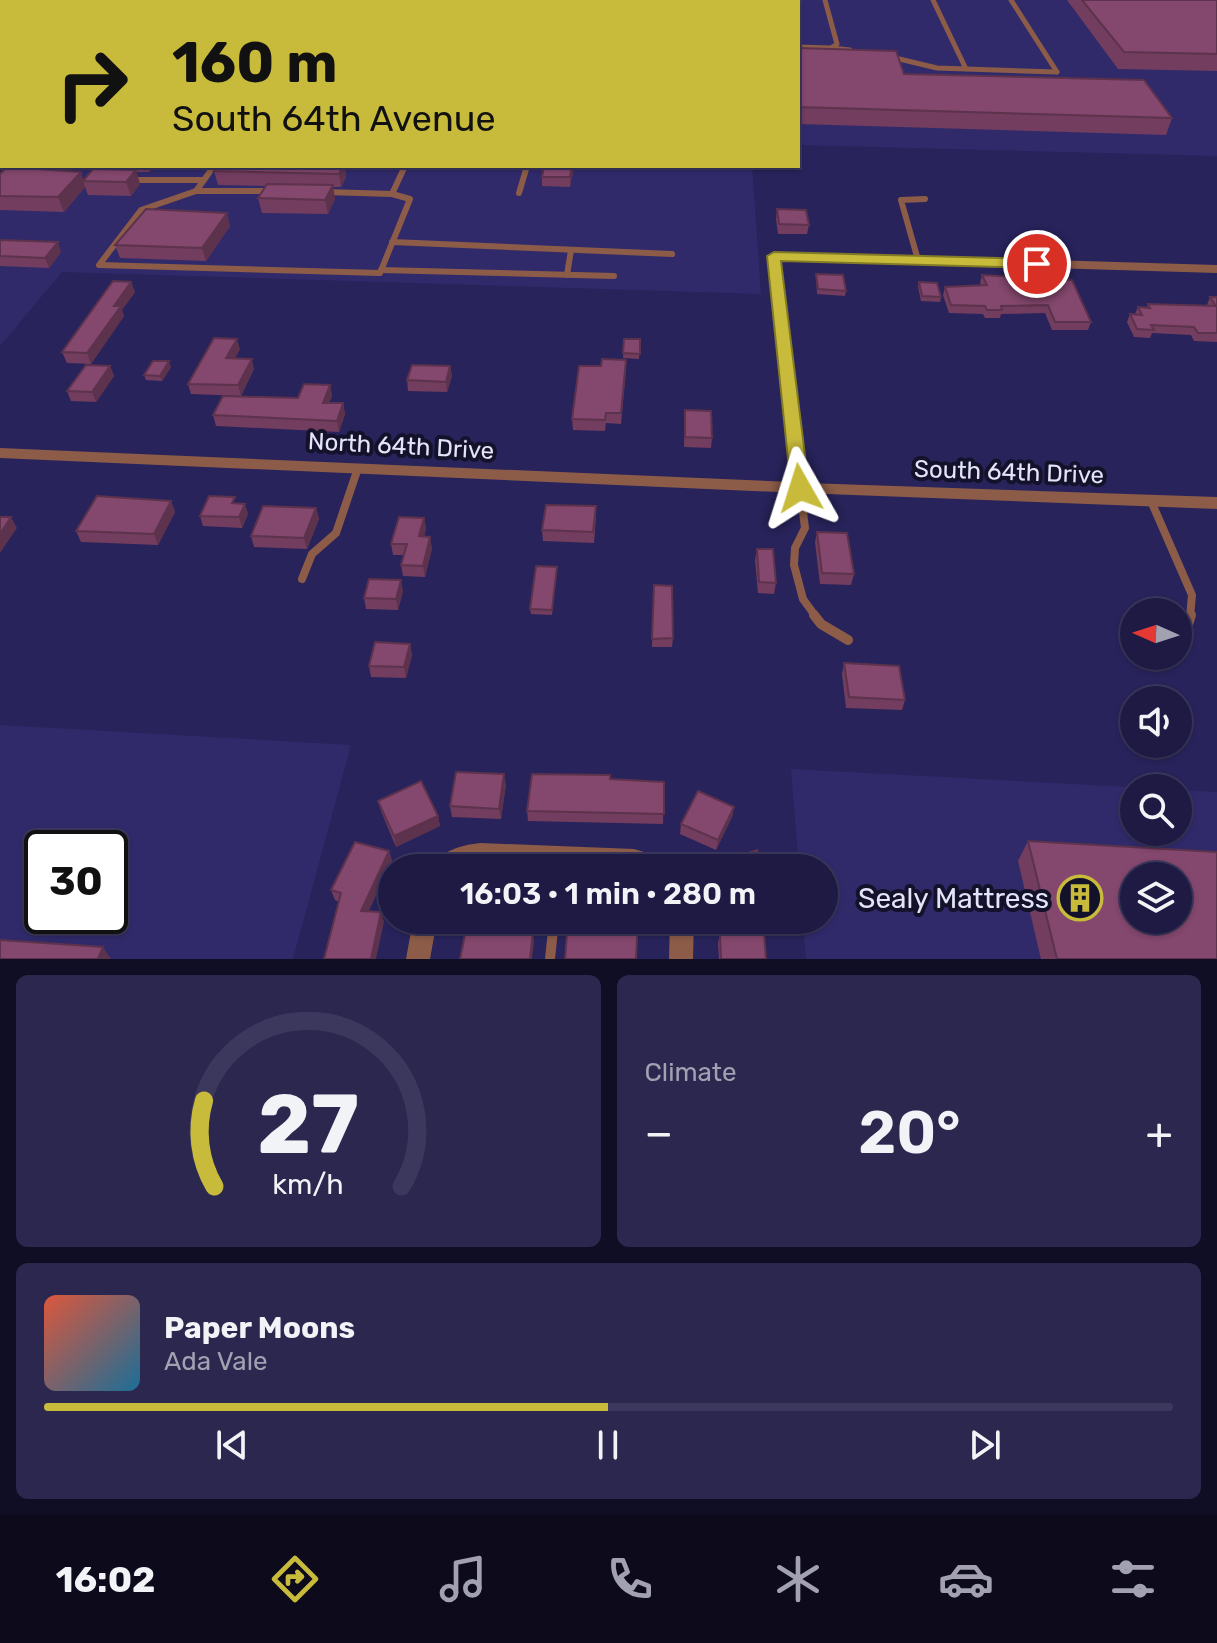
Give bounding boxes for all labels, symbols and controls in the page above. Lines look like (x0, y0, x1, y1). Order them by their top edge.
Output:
text: 160 m (172, 30, 338, 96)
icon: right (40, 32, 144, 136)
text: South 64th Avenue (172, 97, 496, 140)
pin (1003, 230, 1071, 298)
icon: arrive (1015, 242, 1059, 286)
street label: North 64th Drive (307, 427, 495, 465)
position arrow (758, 446, 842, 530)
street label: South 64th Drive (914, 455, 1104, 489)
north arrow (1120, 598, 1192, 670)
map controls (1120, 598, 1192, 934)
button: sound (1120, 686, 1192, 758)
button: search (1120, 774, 1192, 846)
speed limit sign: 30 (24, 830, 128, 934)
button: layers (1120, 862, 1192, 934)
building icon: Sealy Mattress (1056, 874, 1104, 922)
text: 16:03 · 1 min · 280 m (460, 876, 756, 912)
place label: Sealy Mattress (858, 882, 1049, 915)
text: Climate (645, 1057, 737, 1088)
text: 27 (257, 1075, 359, 1174)
text: 20° (858, 1097, 961, 1168)
text: − (645, 1107, 673, 1159)
text: + (1146, 1107, 1173, 1159)
text: km/h (273, 1167, 344, 1201)
text: Paper Moons (164, 1310, 355, 1346)
text: Ada Vale (164, 1346, 268, 1377)
icon: previous (210, 1423, 254, 1467)
icon: pause (586, 1423, 630, 1467)
icon: next (963, 1423, 1007, 1467)
icon: directions (267, 1551, 323, 1607)
icon: music (435, 1551, 491, 1607)
icon: phone (602, 1551, 658, 1607)
icon: climate (770, 1551, 826, 1607)
icon: car (938, 1551, 994, 1607)
icon: filters (1105, 1551, 1161, 1607)
text: 16:02 (56, 1558, 156, 1601)

